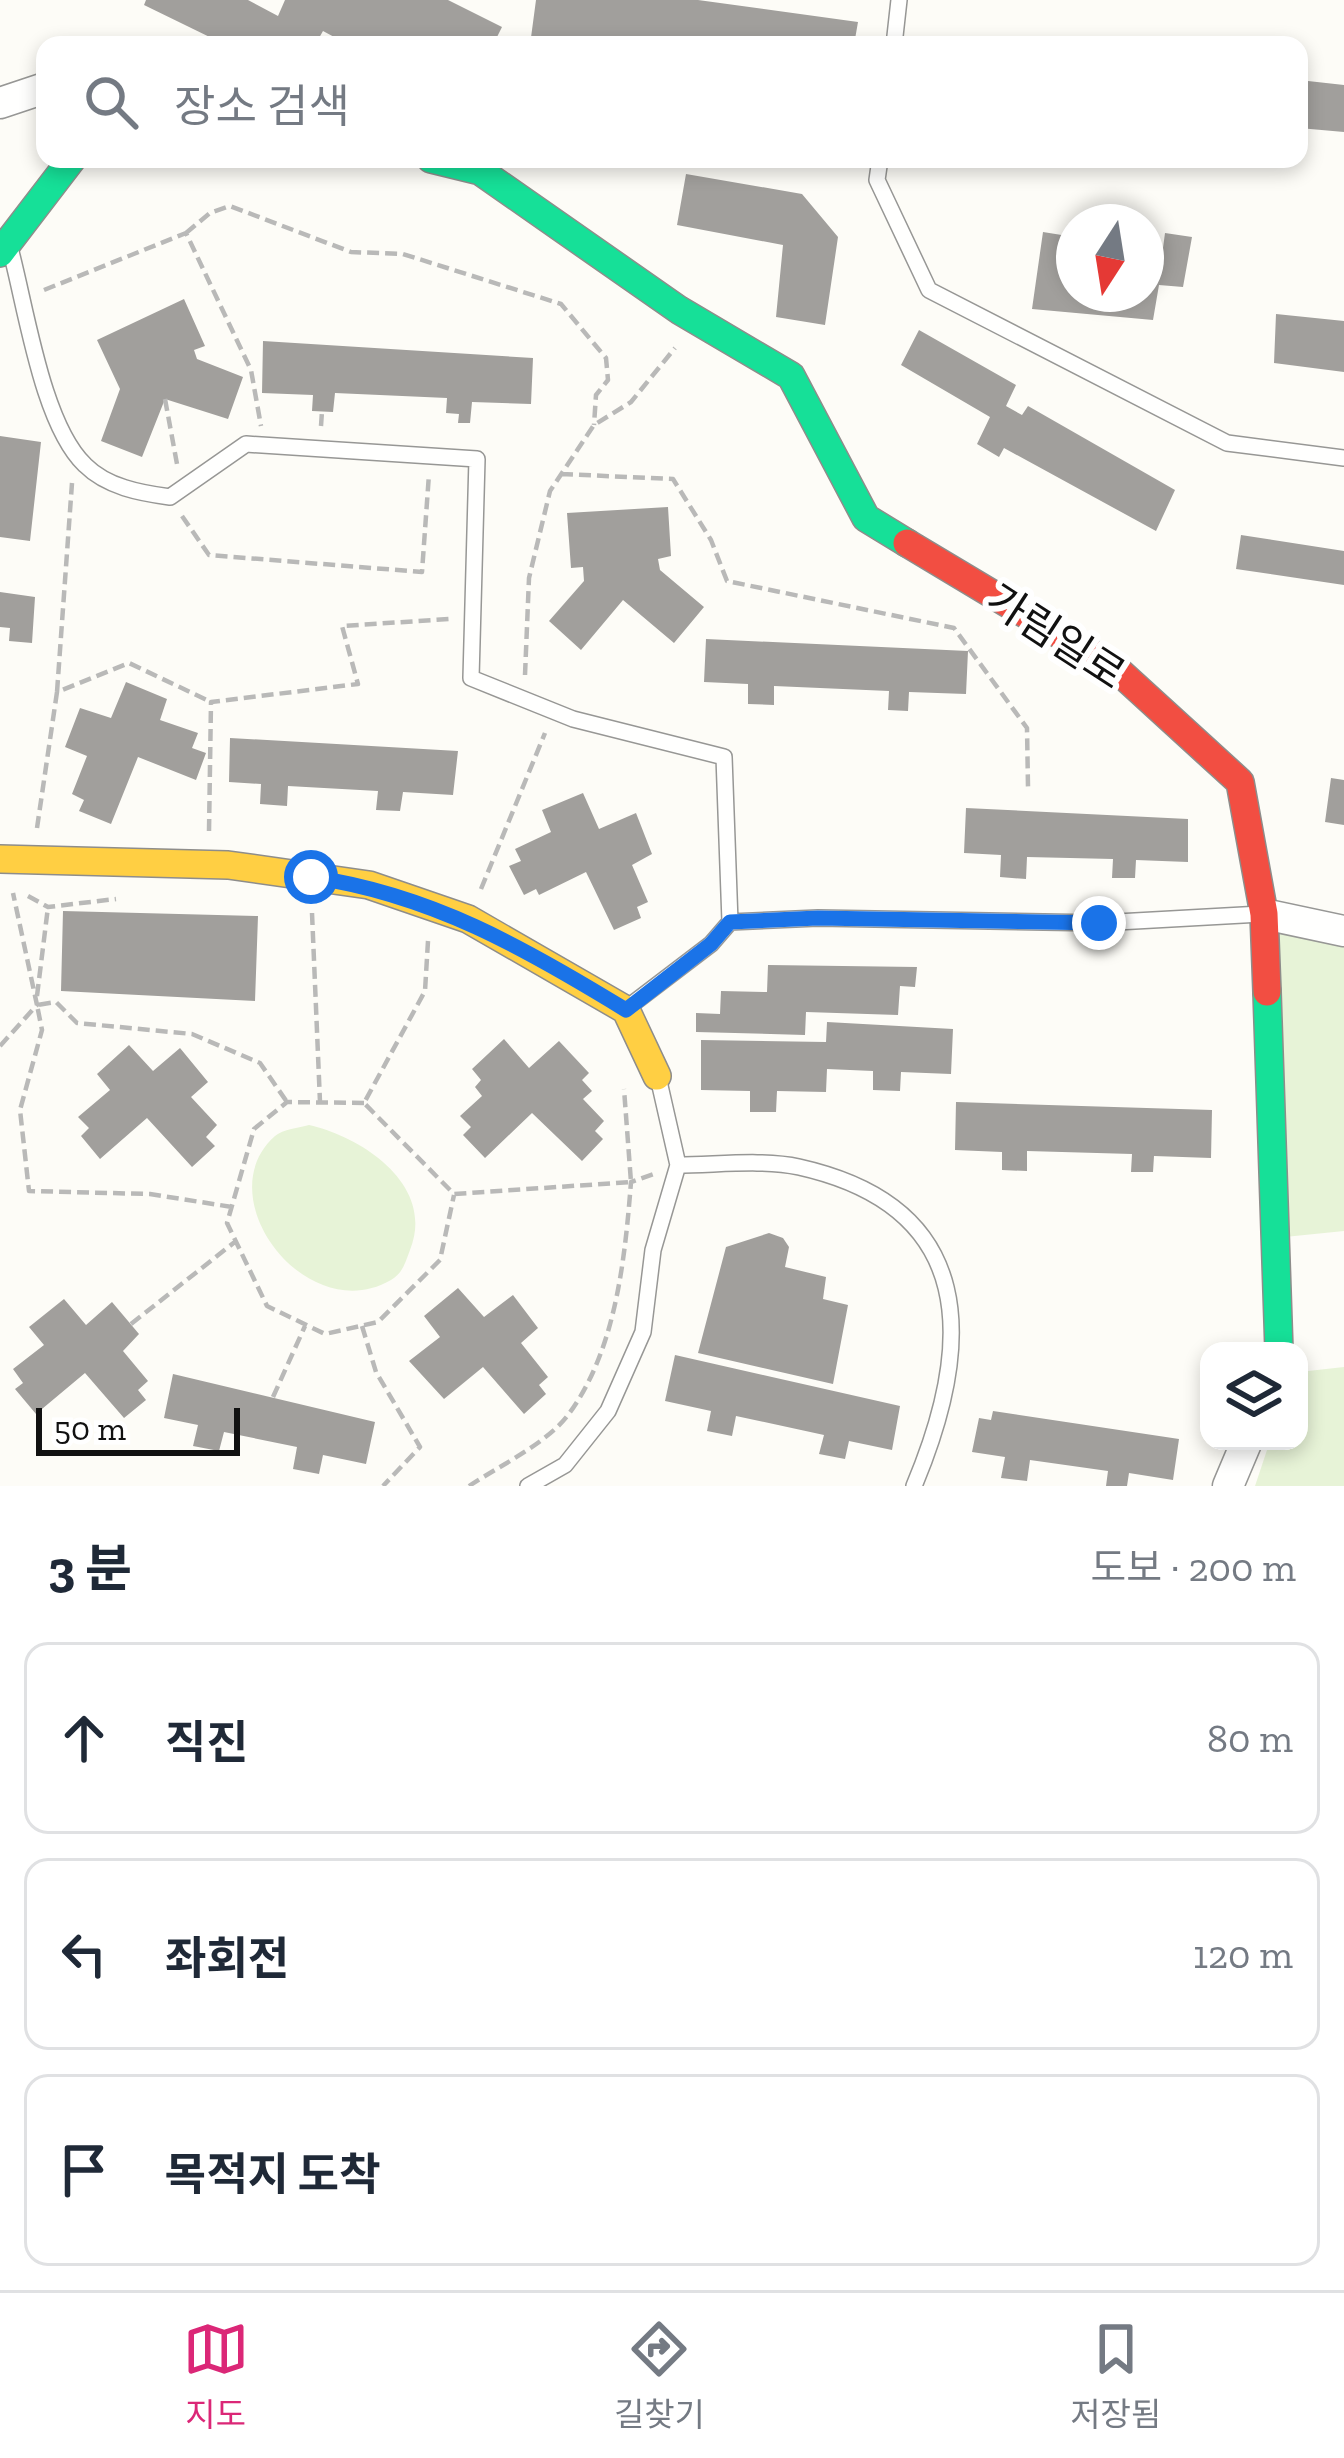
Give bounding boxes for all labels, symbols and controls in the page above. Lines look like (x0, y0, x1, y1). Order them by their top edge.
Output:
search box (36, 36, 1308, 168)
icon: search (78, 69, 144, 135)
text: 장소 검색 (174, 80, 350, 134)
north arrow (1056, 204, 1164, 312)
street label: 가림일로 (977, 573, 1134, 700)
route start (284, 850, 338, 904)
route end (1072, 896, 1126, 950)
map controls (1200, 1342, 1308, 1450)
button: layers (1200, 1342, 1308, 1450)
scale bar (36, 1402, 240, 1455)
text: 50 m (54, 1409, 126, 1448)
text: 3 분 (48, 1538, 132, 1599)
text: 도보 · 200 m (1090, 1544, 1296, 1591)
icon: ahead (51, 1705, 117, 1771)
text: 80 m (1207, 1715, 1293, 1762)
text: 직진 (165, 1716, 248, 1770)
icon: left (51, 1921, 117, 1987)
text: 120 m (1193, 1931, 1293, 1978)
text: 좌회전 (165, 1932, 289, 1986)
icon: arrive (51, 2137, 117, 2203)
text: 목적지 도착 (165, 2148, 380, 2202)
tab: 지도 (183, 2316, 249, 2436)
tab: 길찾기 (614, 2316, 705, 2436)
tab: 저장됨 (1070, 2316, 1161, 2436)

